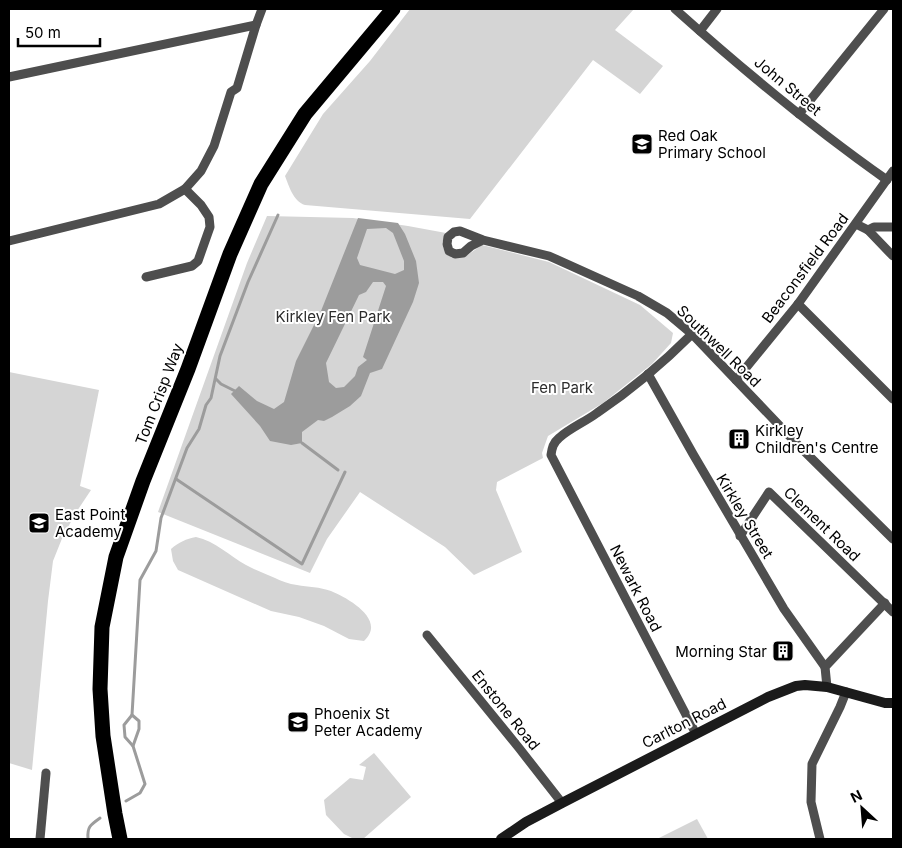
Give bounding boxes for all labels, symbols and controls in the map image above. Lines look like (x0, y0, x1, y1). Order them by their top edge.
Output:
scale bar (18, 15, 100, 47)
text: 50 m (25, 23, 61, 42)
street label: John Street (751, 52, 826, 120)
place label: Red Oak Primary School (658, 126, 766, 162)
school or university icon: Red Oak Primary School (630, 132, 654, 156)
street label: Beaconsfield Road (758, 209, 852, 327)
street label: Southwell Road (673, 301, 765, 391)
park label: Kirkley Fen Park (276, 307, 391, 326)
street label: Tom Crisp Way (131, 340, 187, 447)
park label: Fen Park (531, 378, 594, 397)
place label: Kirkley Children's Centre (755, 421, 879, 457)
building icon: Kirkley Children's Centre (727, 427, 751, 451)
street label: Kirkley Street (712, 470, 778, 562)
street label: Clement Road (780, 483, 864, 565)
place label: East Point Academy (55, 505, 125, 541)
school or university icon: East Point Academy (27, 511, 51, 535)
street label: Newark Road (606, 541, 666, 635)
building icon: Morning Star (771, 639, 795, 663)
place label: Morning Star (675, 642, 767, 661)
street label: Enstone Road (468, 666, 544, 754)
street label: Carlton Road (639, 694, 729, 752)
place label: Phoenix St Peter Academy (314, 704, 423, 740)
school or university icon: Phoenix St Peter Academy (286, 710, 310, 734)
north arrow (837, 783, 887, 833)
text: N (848, 786, 865, 806)

